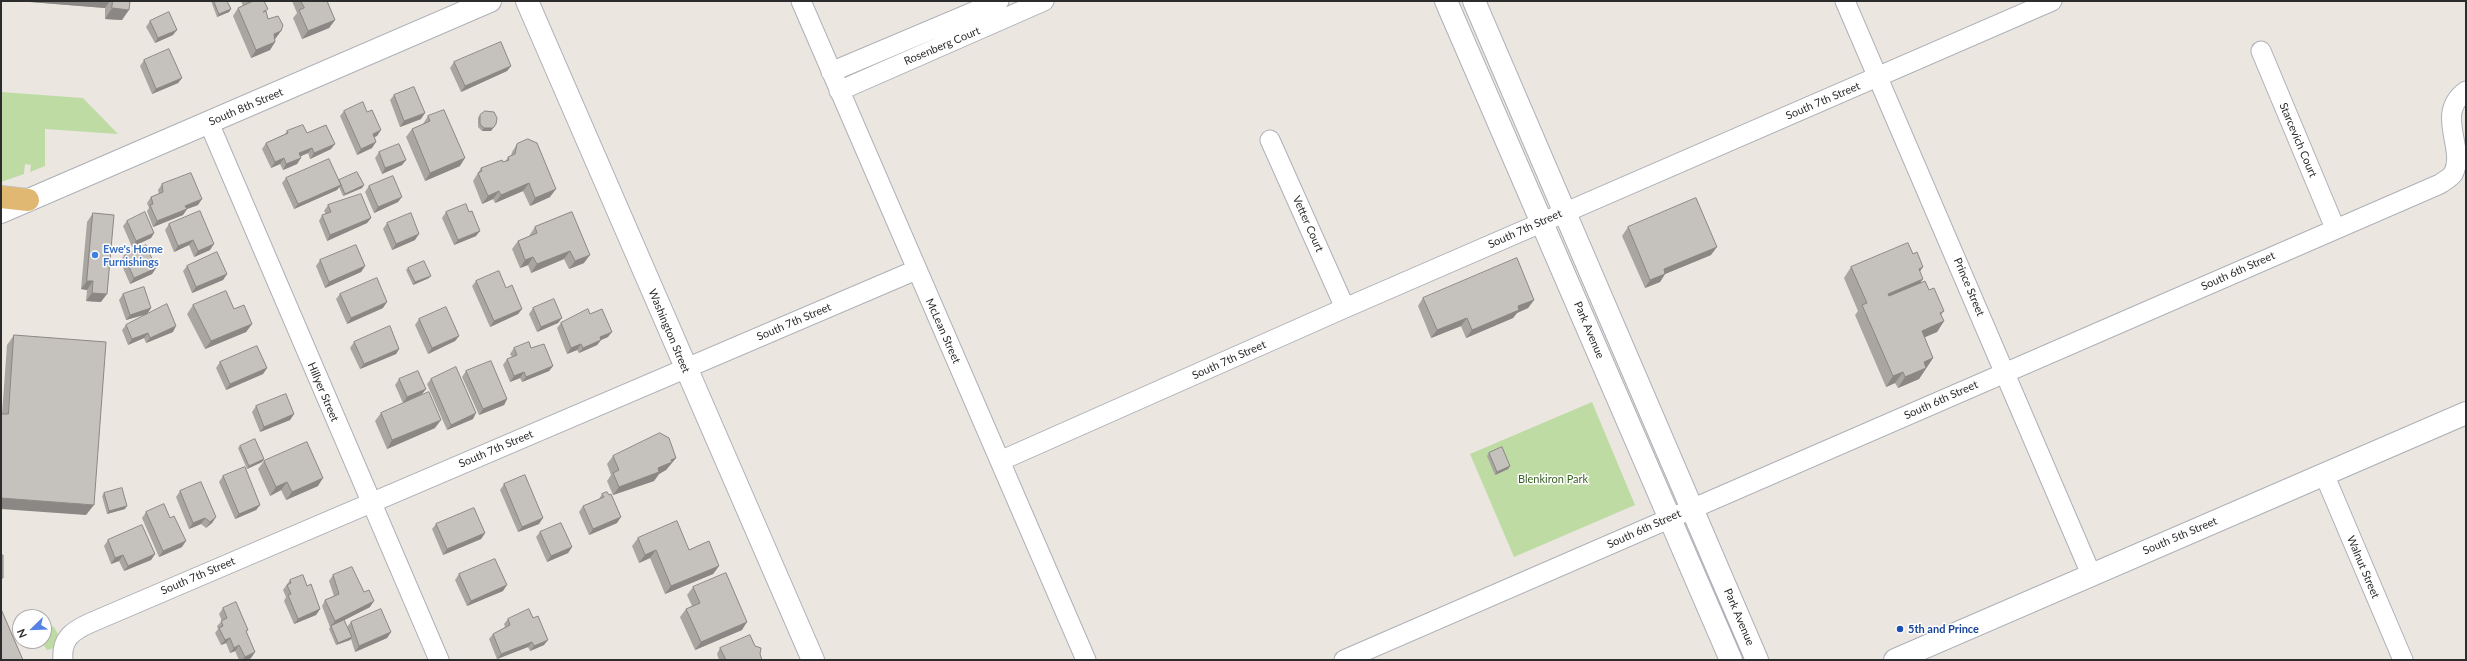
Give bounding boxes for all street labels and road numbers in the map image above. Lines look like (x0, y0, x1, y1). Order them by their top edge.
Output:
street label: Rosenberg Court (902, 24, 982, 68)
street label: South 7th Street (1784, 79, 1862, 123)
street label: South 8th Street (207, 85, 285, 129)
street label: Starcevich Court (2276, 101, 2320, 179)
street label: Vetter Court (1290, 194, 1326, 254)
street label: South 7th Street (1486, 207, 1564, 251)
street label: South 6th Street (2199, 249, 2277, 293)
street label: Prince Street (1951, 256, 1987, 318)
street label: Washington Street (645, 287, 693, 375)
street label: McLean Street (923, 296, 963, 366)
street label: Park Avenue (1571, 299, 1607, 361)
street label: South 7th Street (755, 300, 833, 344)
street label: South 7th Street (1190, 338, 1268, 382)
street label: Hillyer Street (305, 360, 341, 424)
street label: South 6th Street (1902, 378, 1980, 422)
street label: South 7th Street (457, 427, 535, 471)
street label: South 6th Street (1605, 507, 1683, 551)
street label: South 5th Street (2141, 514, 2219, 558)
street label: Walnut Street (2344, 534, 2382, 600)
street label: South 7th Street (159, 554, 237, 598)
street label: Park Avenue (1721, 586, 1757, 648)

